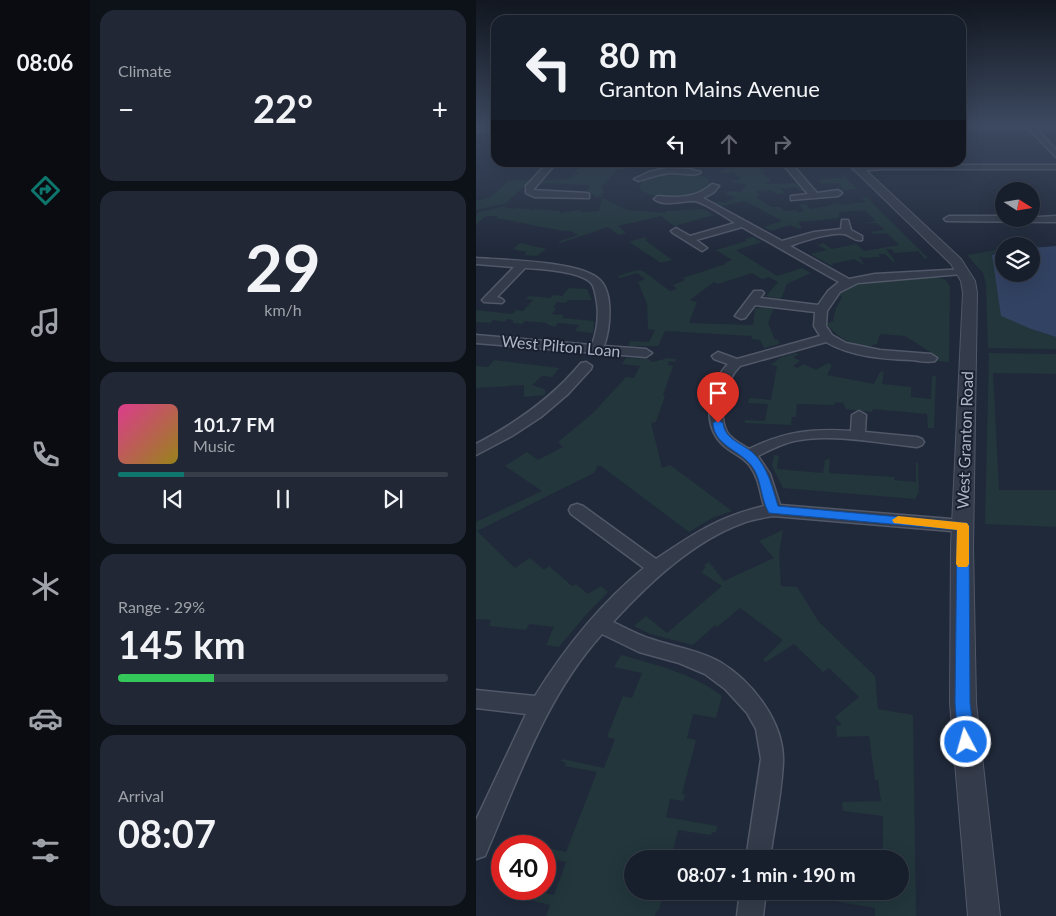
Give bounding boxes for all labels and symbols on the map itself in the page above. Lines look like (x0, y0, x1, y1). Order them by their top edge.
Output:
north arrow (995, 182, 1040, 228)
street label: West Pilton Loan (501, 331, 621, 360)
street label: West Granton Road (953, 371, 976, 509)
pin (697, 372, 739, 423)
position arrow (939, 715, 991, 767)
speed limit sign: 40 (491, 835, 556, 900)

